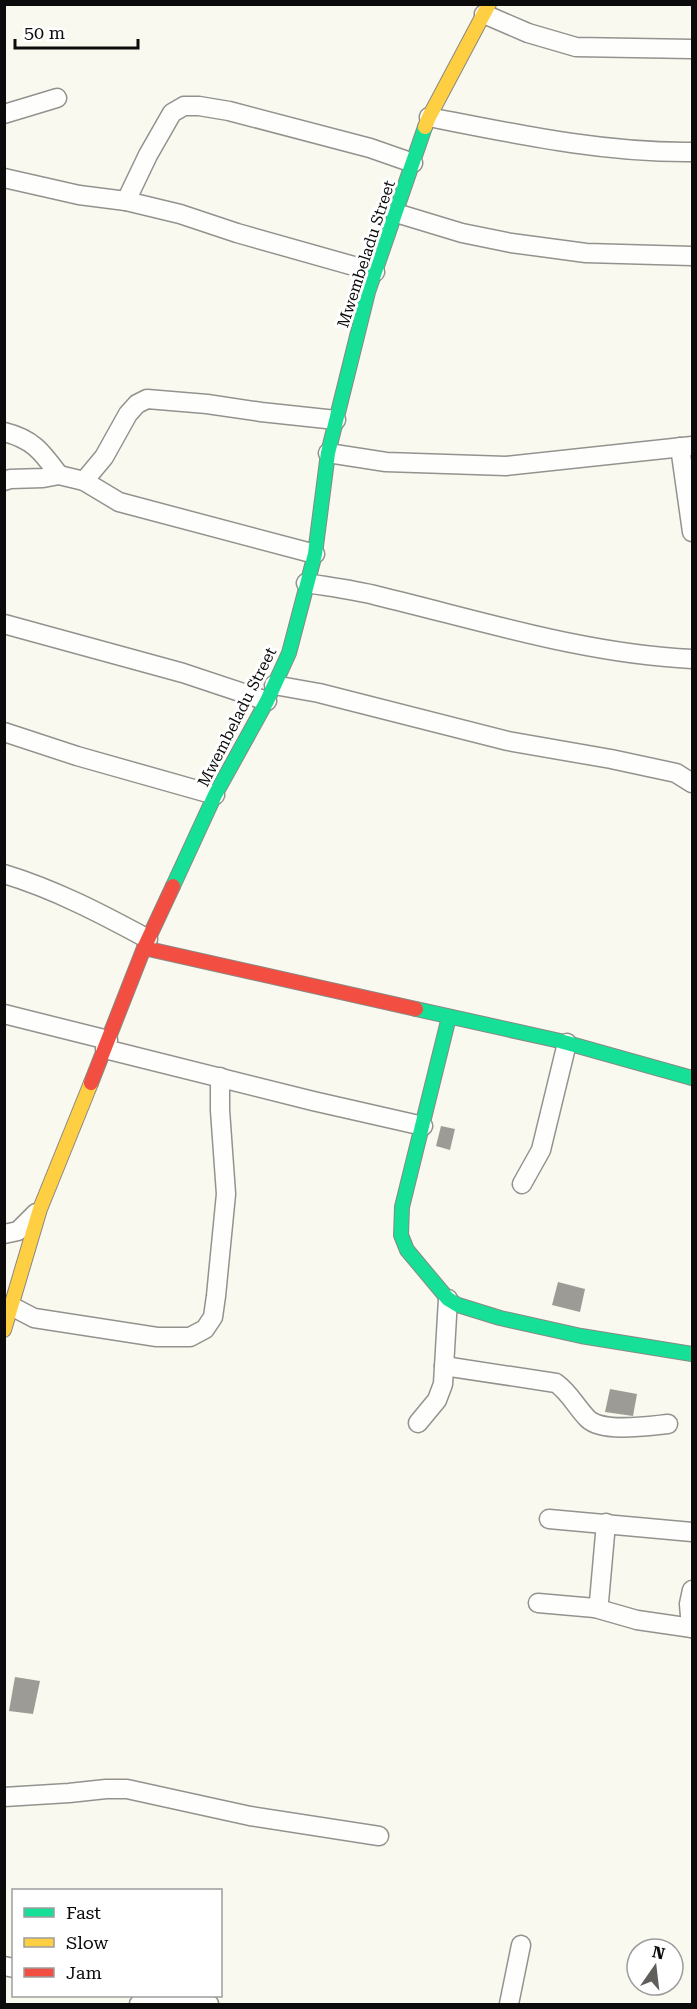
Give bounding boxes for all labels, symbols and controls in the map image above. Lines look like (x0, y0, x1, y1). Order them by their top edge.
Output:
scale bar (15, 12, 138, 50)
text: 50 m (24, 22, 65, 43)
street label: Mwembeladu Street (333, 178, 399, 330)
street label: Mwembeladu Street (194, 644, 280, 790)
legend (12, 1889, 222, 1997)
text: Fast (66, 1902, 101, 1923)
text: Slow (66, 1932, 108, 1953)
north arrow (625, 1937, 685, 1997)
text: N (650, 1942, 667, 1964)
text: Jam (66, 1962, 102, 1983)

